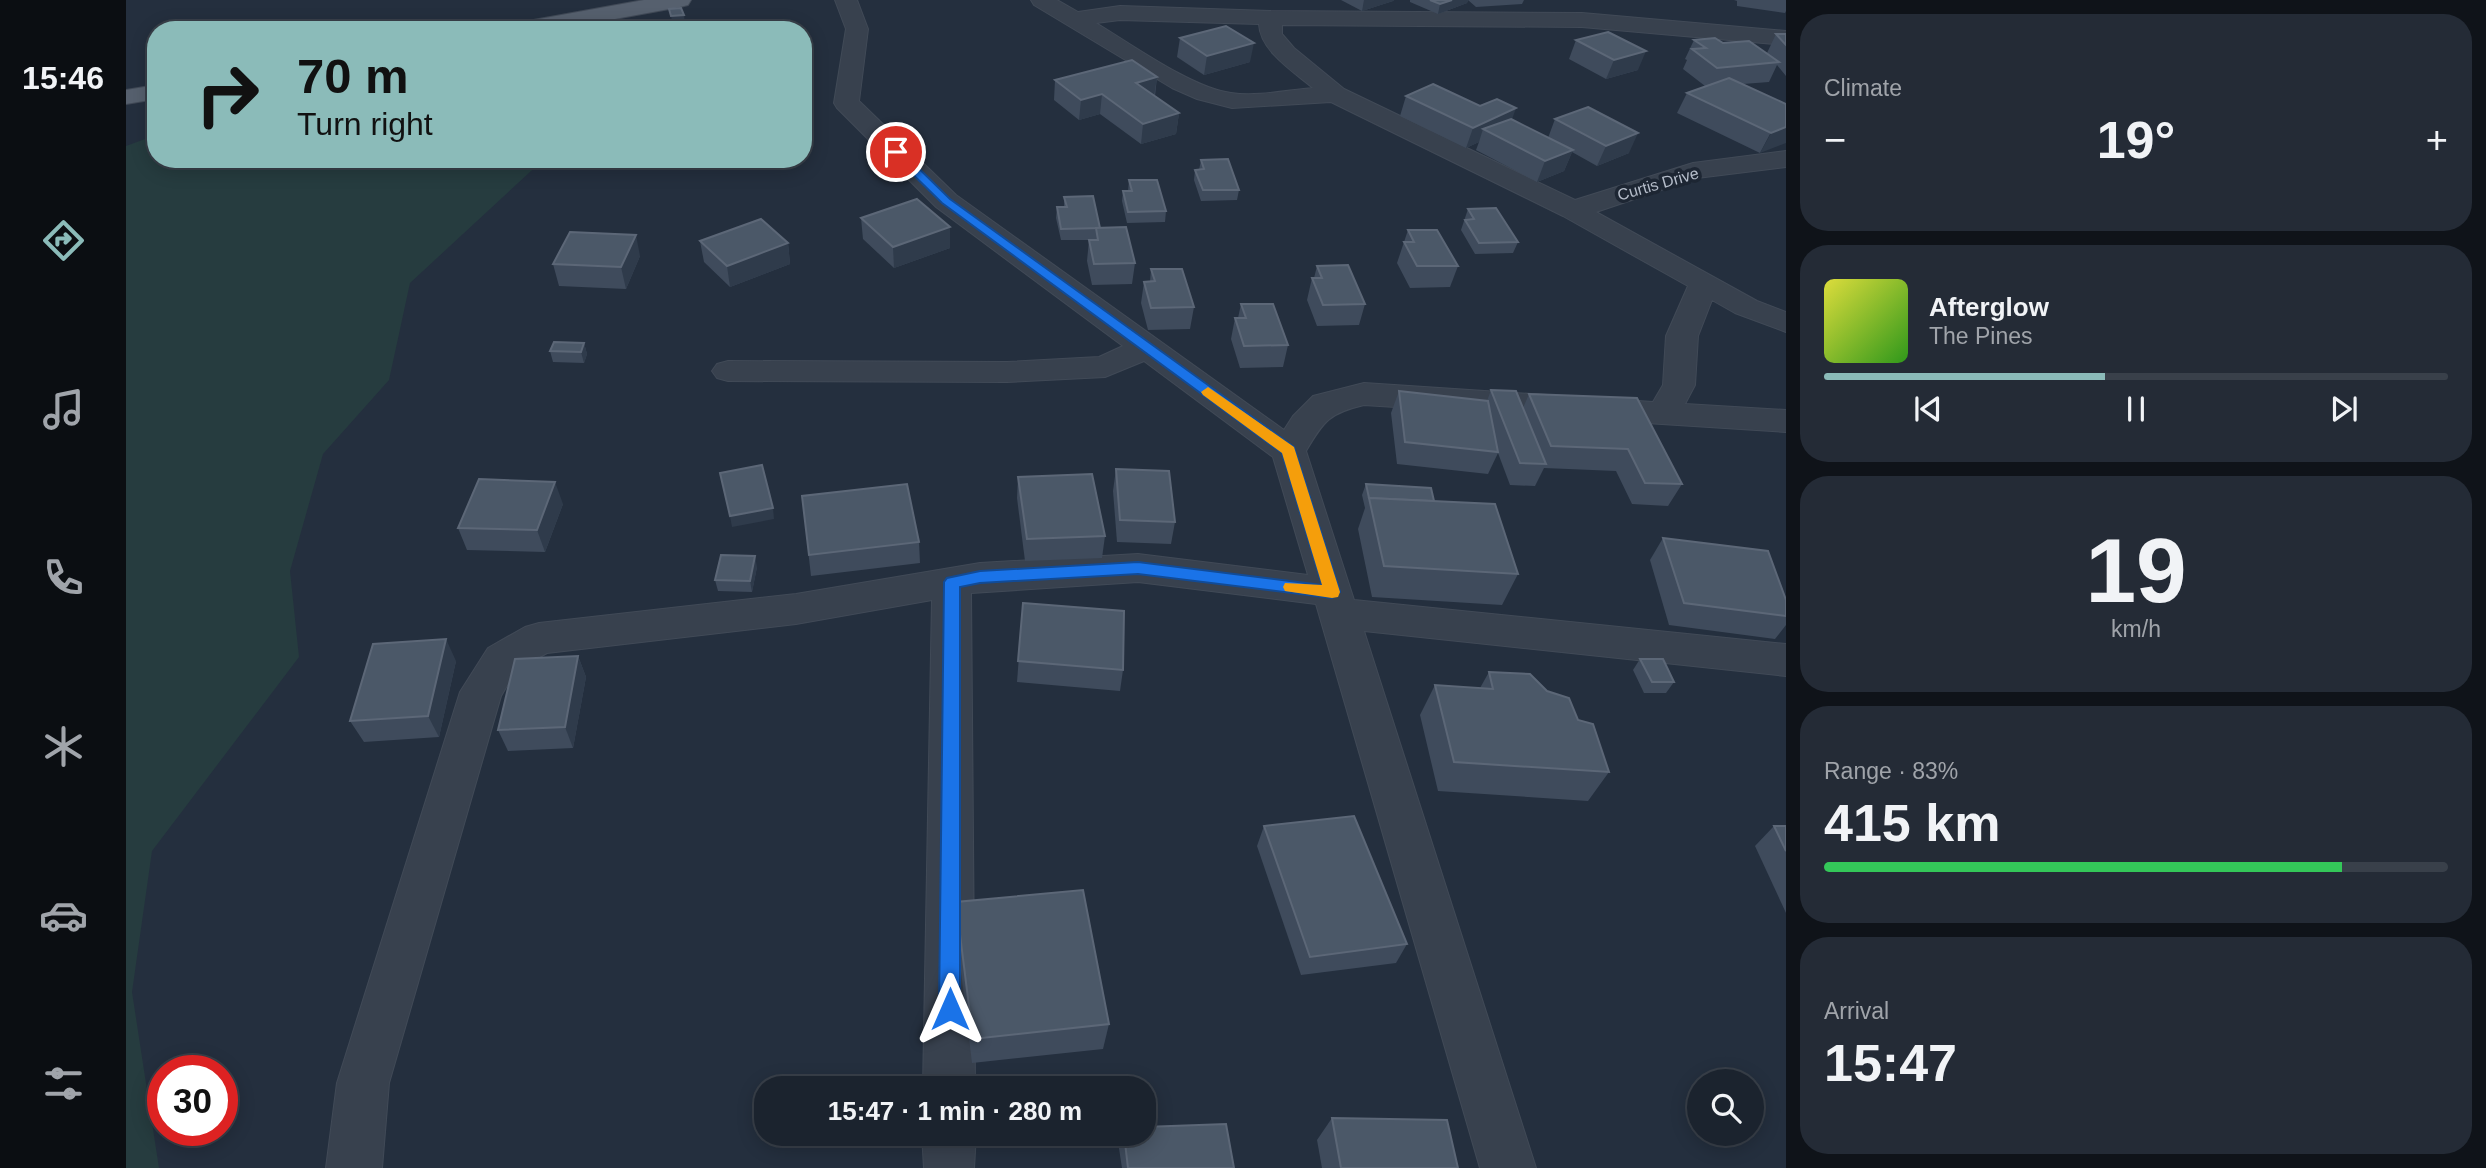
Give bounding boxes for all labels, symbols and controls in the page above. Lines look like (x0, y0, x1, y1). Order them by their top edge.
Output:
icon: right (182, 49, 273, 140)
text: 70 m (297, 49, 409, 103)
text: 15:46 (22, 60, 104, 96)
text: Climate (1824, 75, 1902, 101)
text: Turn right (297, 106, 433, 142)
text: 19° (2097, 111, 2175, 169)
text: − (1824, 119, 1846, 161)
text: + (2426, 119, 2448, 161)
pin (866, 122, 926, 182)
icon: arrive (877, 133, 915, 171)
street label: Curtis Drive (1615, 164, 1701, 204)
icon: directions (39, 216, 88, 265)
text: Afterglow (1929, 292, 2049, 322)
text: The Pines (1929, 323, 2033, 349)
icon: music (39, 385, 88, 434)
icon: previous (1909, 390, 1947, 428)
icon: pause (2117, 390, 2155, 428)
icon: next (2325, 390, 2363, 428)
text: 19 (2085, 520, 2187, 621)
icon: phone (39, 553, 88, 602)
text: km/h (2111, 616, 2161, 642)
icon: climate (39, 722, 88, 771)
text: Range · 83% (1824, 758, 1958, 784)
text: 415 km (1824, 794, 2000, 852)
icon: car (39, 891, 88, 940)
position arrow (913, 972, 987, 1046)
text: Arrival (1824, 998, 1889, 1024)
text: 15:47 (1824, 1034, 1957, 1092)
speed limit sign: 30 (147, 1055, 238, 1146)
icon: filters (39, 1059, 88, 1108)
map controls (1687, 1069, 1764, 1146)
button: search (1687, 1069, 1764, 1146)
text: 15:47 · 1 min · 280 m (828, 1096, 1082, 1126)

